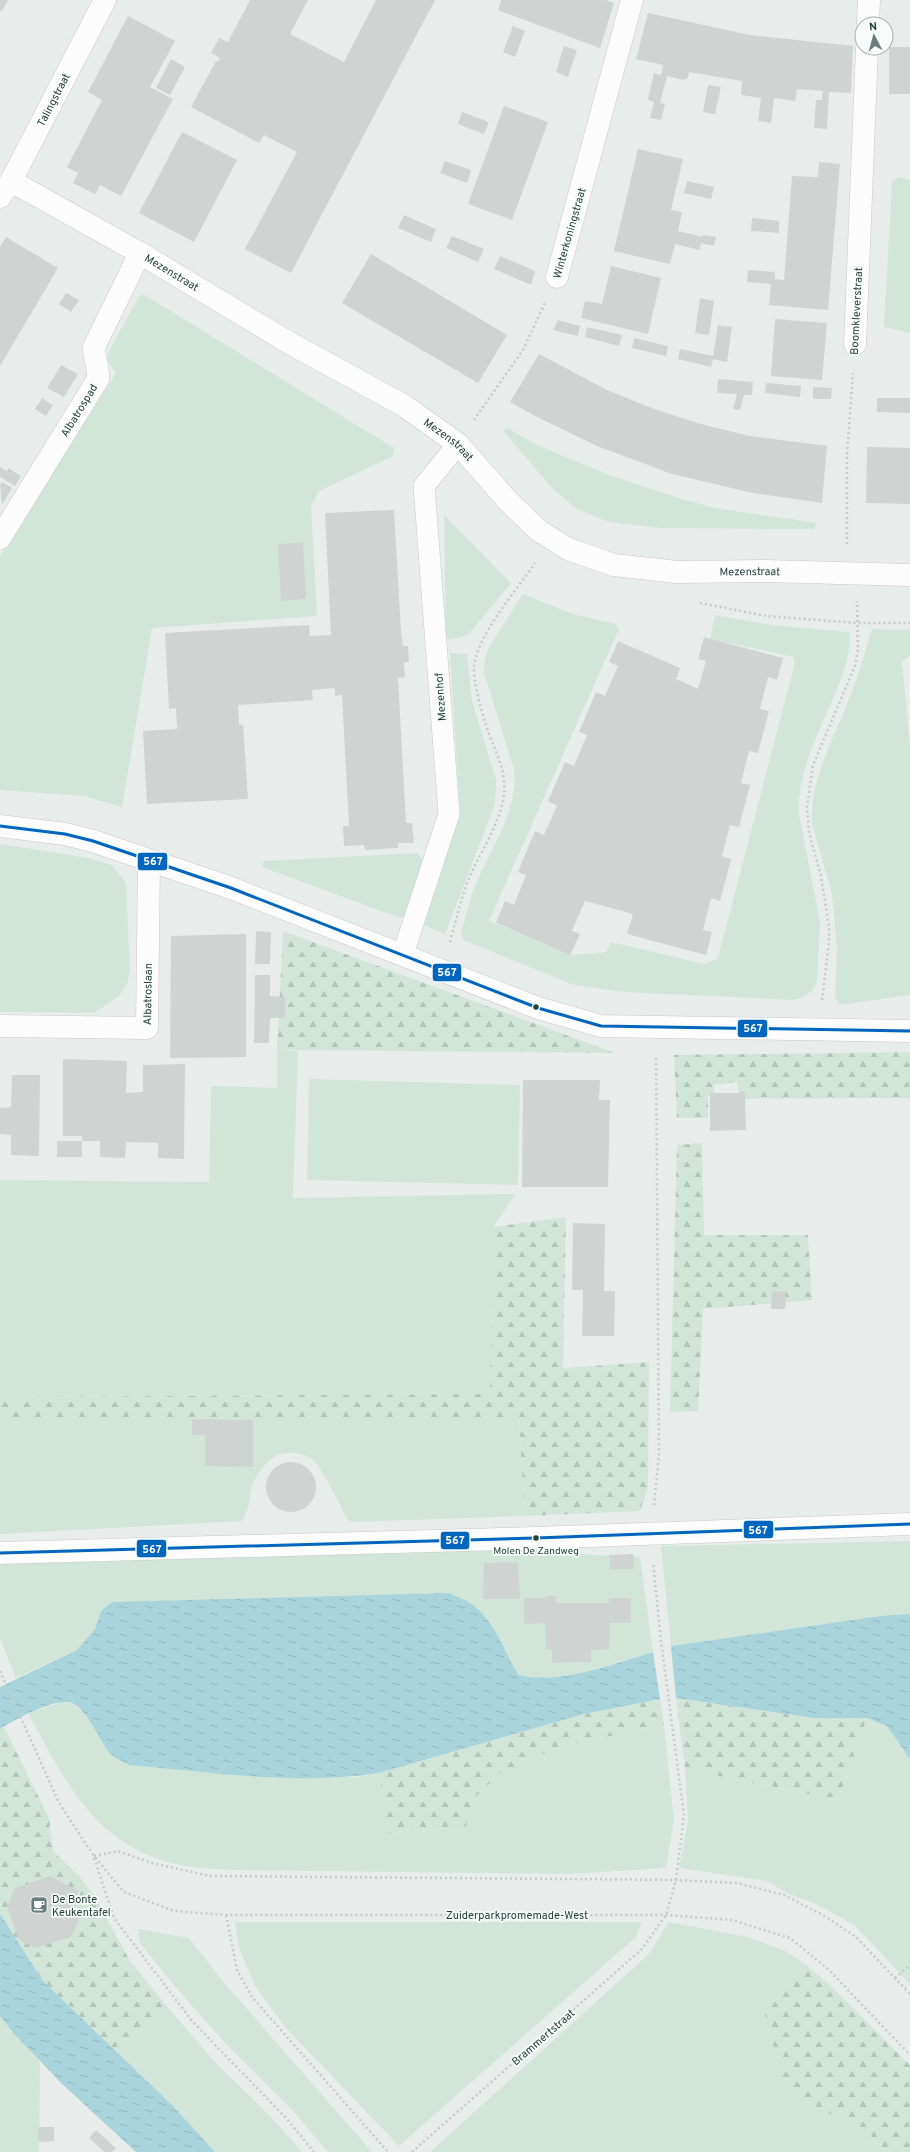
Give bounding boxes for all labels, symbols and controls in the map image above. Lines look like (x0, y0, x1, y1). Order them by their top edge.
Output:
north arrow (854, 16, 894, 56)
text: N (868, 20, 878, 34)
street label: Talingstraat (34, 71, 74, 129)
street label: Winterkoningstraat (550, 186, 590, 280)
street label: Mezenstraat (142, 251, 201, 295)
street label: Boomkleverstraat (848, 267, 866, 355)
street label: Albatrospad (58, 382, 101, 440)
street label: Mezenstraat (420, 416, 476, 465)
street label: Mezenstraat (719, 565, 780, 580)
street label: Mezenhof (432, 672, 450, 722)
line badge: 567 (137, 852, 168, 871)
text: 567 (143, 855, 163, 869)
street label: Albatroslaan (141, 963, 156, 1025)
line badge: 567 (432, 963, 462, 982)
text: 567 (437, 966, 457, 980)
unlabelled marker (531, 1002, 541, 1012)
line badge: 567 (737, 1019, 768, 1038)
text: 567 (743, 1022, 763, 1036)
line badge: 567 (743, 1520, 774, 1539)
text: 567 (748, 1524, 768, 1538)
line badge: 567 (440, 1531, 470, 1550)
marker: Molen De Zandweg (531, 1533, 541, 1543)
text: 567 (445, 1534, 465, 1548)
line badge: 567 (136, 1539, 167, 1558)
text: 567 (142, 1543, 162, 1557)
place label: Molen De Zandweg (493, 1545, 579, 1558)
place label: De Bonte Keukentafel (52, 1893, 111, 1920)
cafe icon: De Bonte Keukentafel (29, 1895, 49, 1915)
street label: Zuiderparkpromemade-West (446, 1909, 588, 1923)
street label: Brammertstraat (509, 2007, 578, 2069)

